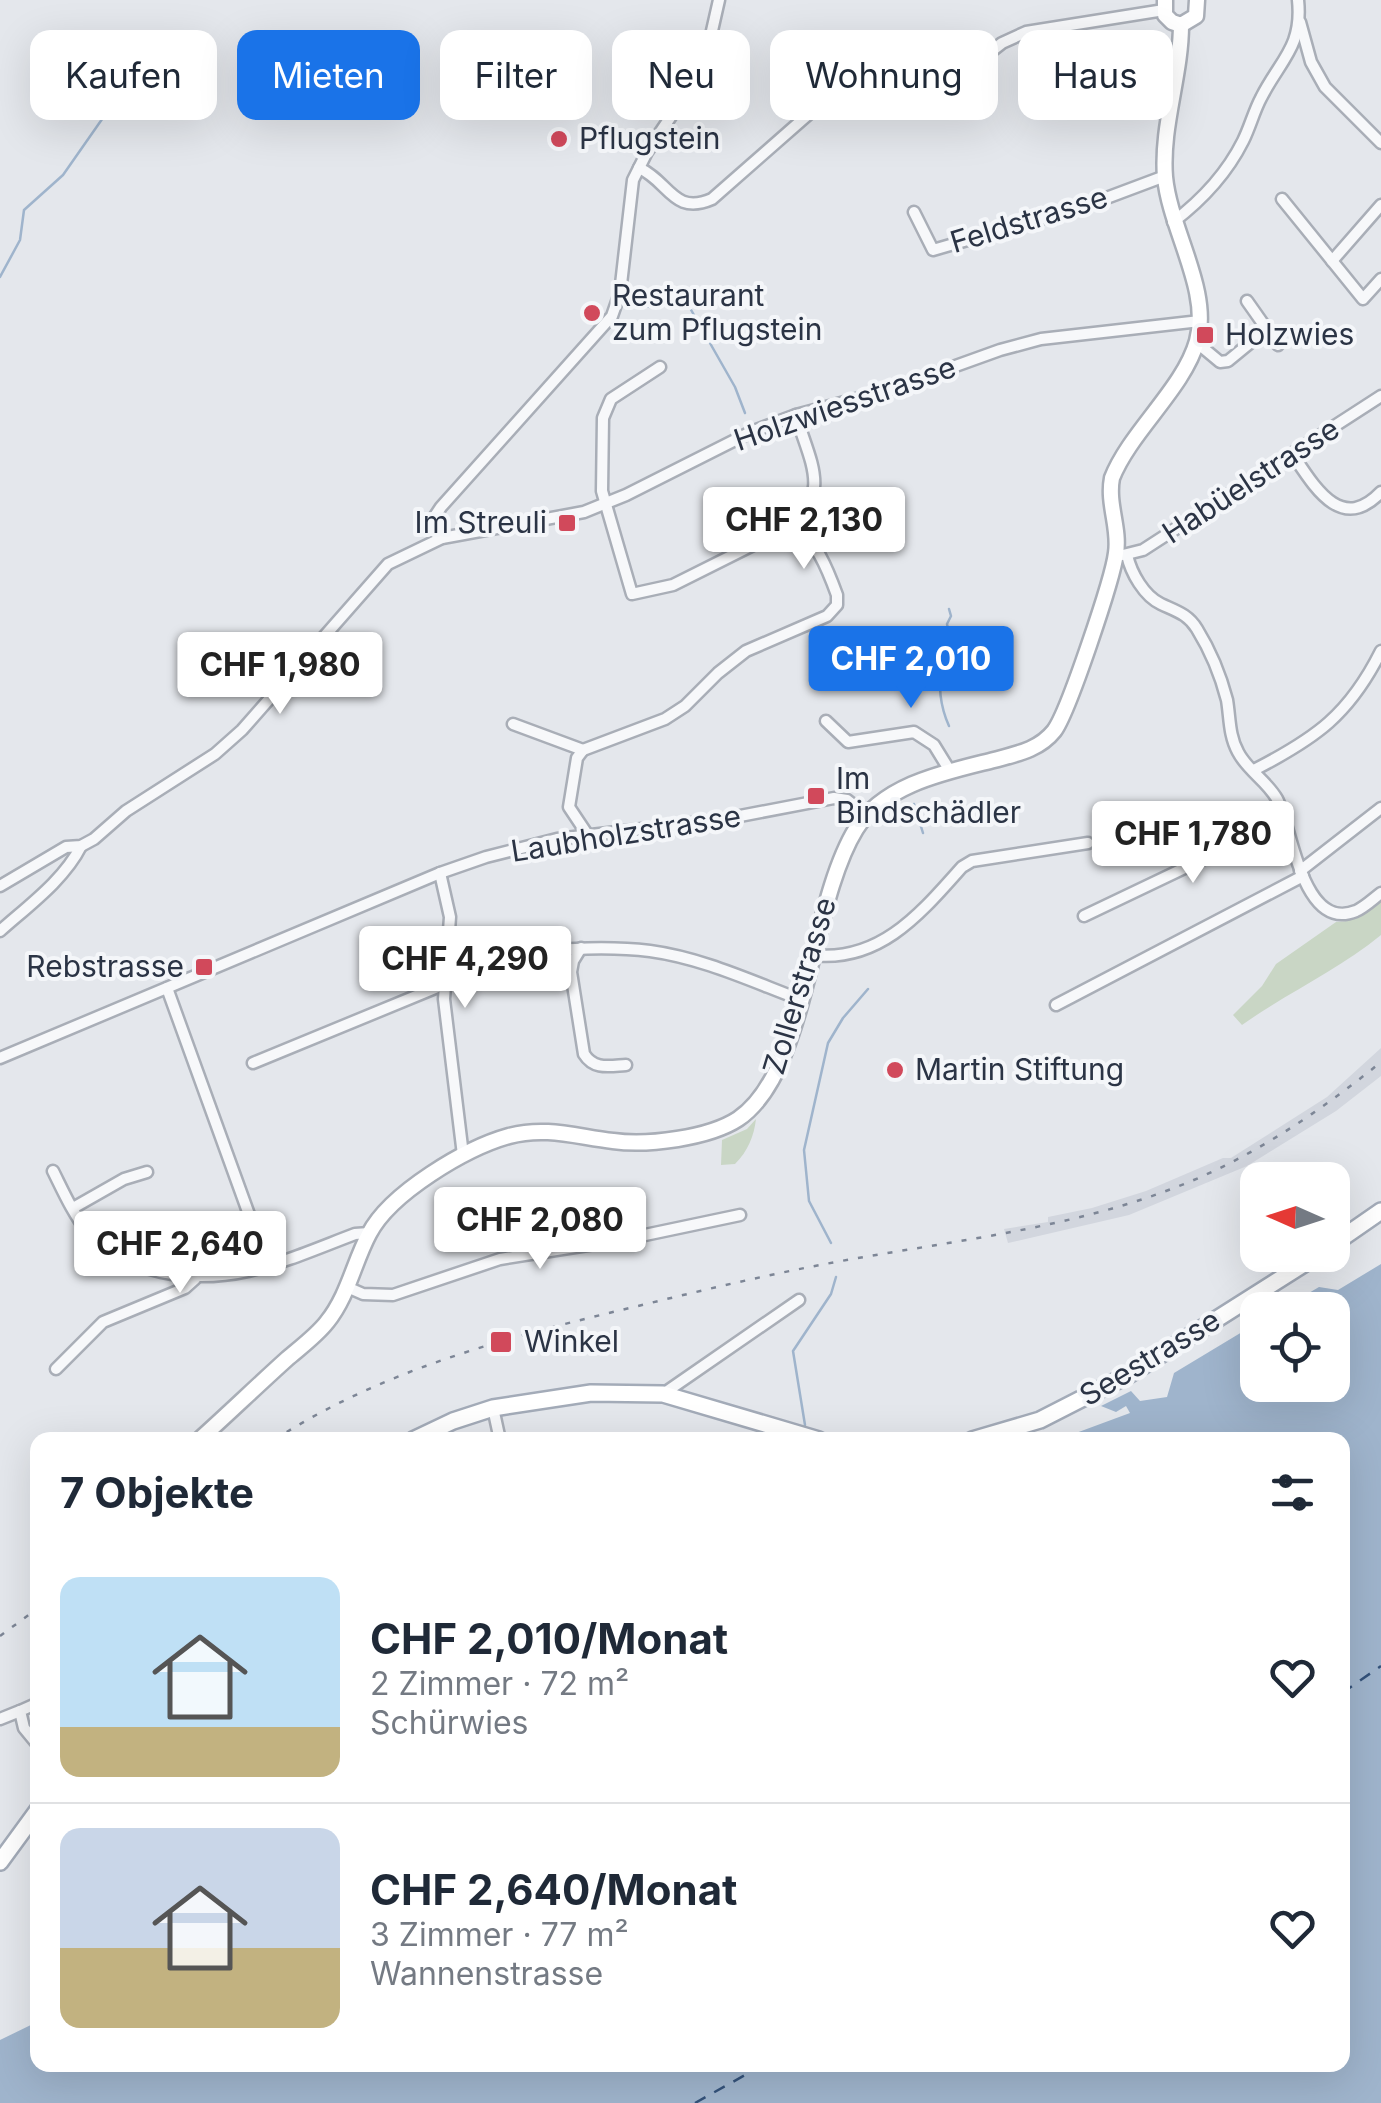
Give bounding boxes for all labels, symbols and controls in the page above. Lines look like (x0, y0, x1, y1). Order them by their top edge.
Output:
chip: Kaufen (30, 30, 217, 120)
chip: Mieten (237, 30, 420, 120)
chip: Filter (440, 30, 592, 120)
chip: Neu (612, 30, 750, 120)
chip: Wohnung (770, 30, 998, 120)
chip: Haus (1018, 30, 1173, 120)
place label: Pflugstein (579, 120, 721, 156)
marker: Pflugstein (548, 128, 570, 150)
street label: Feldstrasse (946, 178, 1112, 260)
place label: Restaurant zum Pflugstein (612, 277, 823, 347)
marker: Restaurant zum Pflugstein (581, 302, 603, 324)
place label: Holzwies (1225, 316, 1354, 352)
marker: Holzwies (1194, 324, 1216, 346)
street label: Holzwiesstrasse (729, 348, 960, 458)
street label: Habüelstrasse (1156, 410, 1345, 551)
pin: CHF 2,130 (690, 487, 918, 572)
text: CHF 2,130 (725, 500, 883, 539)
place label: Im Streuli (415, 504, 547, 540)
marker: Im Streuli (556, 512, 578, 534)
pin: CHF 2,010 (797, 626, 1025, 711)
pin: CHF 1,980 (166, 632, 394, 717)
text: CHF 2,010 (831, 639, 991, 678)
text: CHF 1,980 (199, 645, 361, 684)
place label: Im Bindschädler (836, 760, 1021, 830)
marker: Im Bindschädler (805, 785, 827, 807)
street label: Laubholzstrasse (508, 797, 743, 869)
pin: CHF 1,780 (1079, 801, 1307, 886)
text: CHF 1,780 (1114, 814, 1272, 853)
street label: Zollerstrasse (755, 893, 843, 1079)
pin: CHF 4,290 (351, 926, 579, 1011)
text: CHF 4,290 (381, 939, 549, 978)
place label: Rebstrasse (26, 948, 184, 984)
marker: Rebstrasse (193, 956, 215, 978)
place label: Martin Stiftung (915, 1051, 1124, 1087)
marker: Martin Stiftung (884, 1059, 906, 1081)
north arrow (1240, 1162, 1350, 1272)
map controls (1240, 1162, 1350, 1402)
pin: CHF 2,080 (426, 1187, 654, 1272)
text: CHF 2,080 (456, 1200, 624, 1239)
pin: CHF 2,640 (66, 1211, 294, 1296)
text: CHF 2,640 (96, 1224, 264, 1263)
button: locate (1240, 1292, 1350, 1402)
street label: Seestrasse (1073, 1301, 1226, 1413)
place label: Winkel (524, 1323, 619, 1359)
marker: Winkel (488, 1329, 514, 1355)
icon: filters (1265, 1465, 1320, 1520)
text: 7 Objekte (60, 1467, 254, 1518)
text: CHF 2,010/Monat (370, 1613, 728, 1664)
icon: home (140, 1617, 260, 1737)
icon: heart (1265, 1650, 1320, 1705)
text: 2 Zimmer · 72 m² (370, 1664, 629, 1703)
text: Schürwies (370, 1703, 528, 1742)
text: CHF 2,640/Monat (370, 1864, 737, 1915)
icon: home (140, 1868, 260, 1988)
icon: heart (1265, 1901, 1320, 1956)
text: 3 Zimmer · 77 m² (370, 1915, 629, 1954)
text: Wannenstrasse (370, 1954, 603, 1993)

